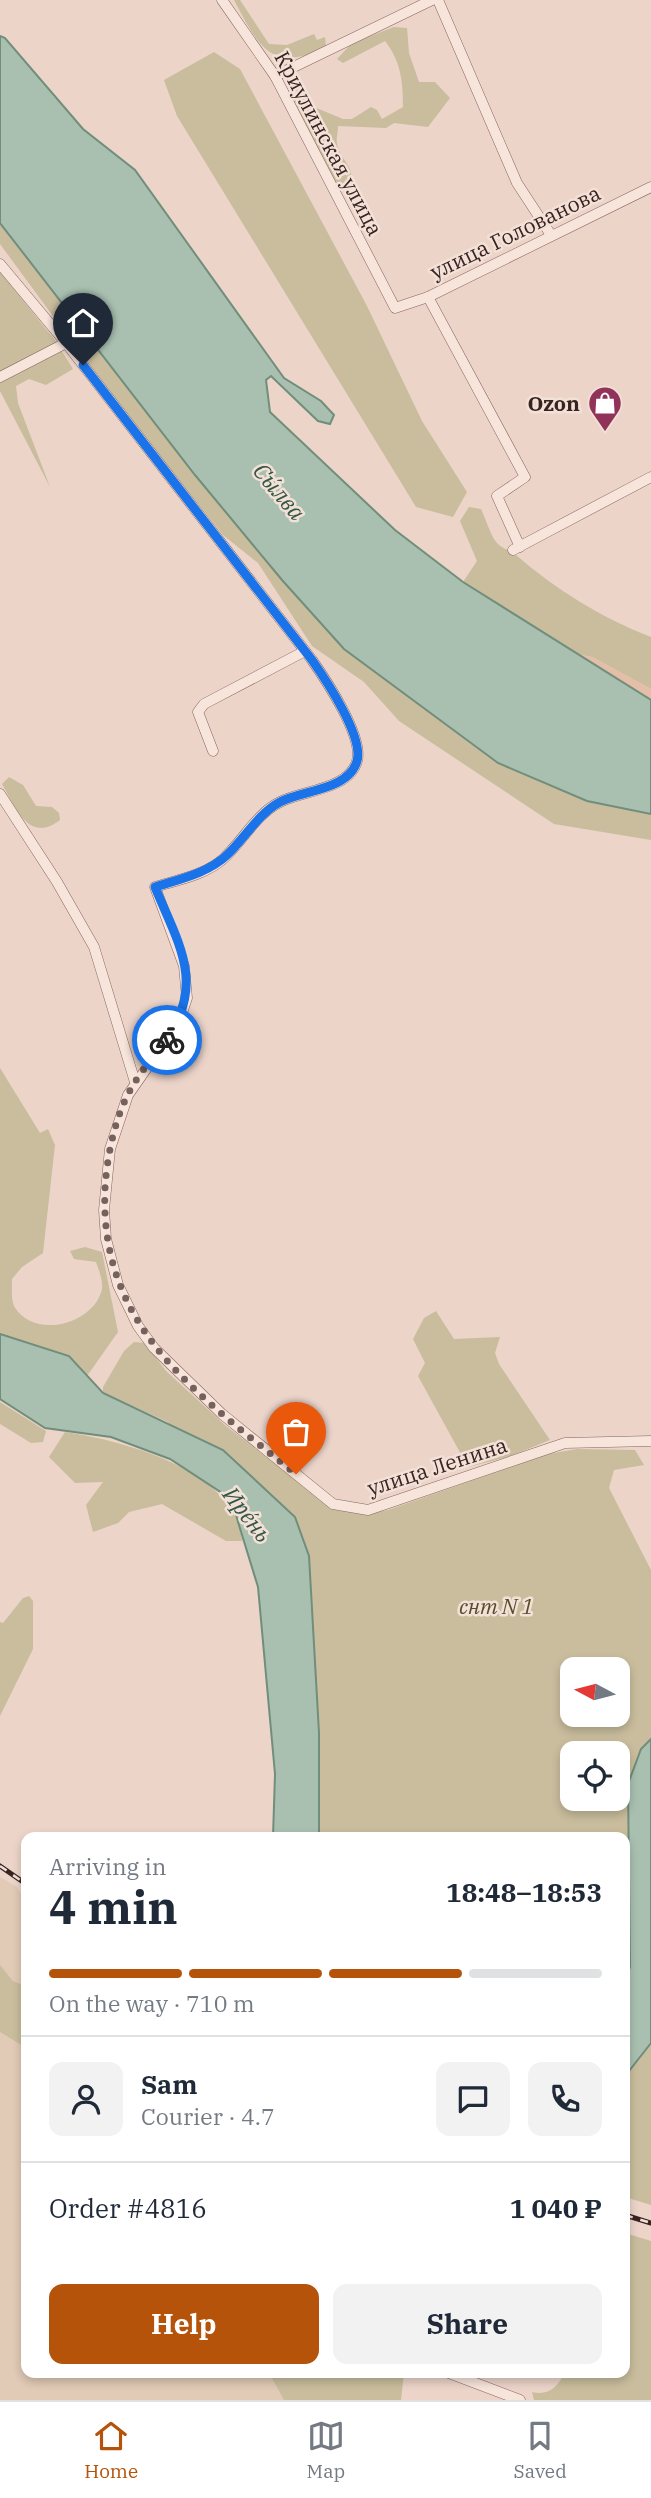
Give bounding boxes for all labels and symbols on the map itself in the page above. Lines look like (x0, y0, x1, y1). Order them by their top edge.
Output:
street label: Криулинская улица (268, 46, 390, 240)
street label: улица Голованова (425, 179, 605, 285)
pin (53, 293, 113, 365)
shop icon: Ozon (586, 384, 624, 433)
place label: Ozon (527, 389, 580, 417)
water label: Сы́лва (247, 456, 313, 526)
courier (132, 1005, 202, 1075)
pin (266, 1402, 326, 1474)
street label: улица Ленина (363, 1430, 511, 1502)
water label: Ире́нь (216, 1479, 279, 1548)
park label: снт N 1 (459, 1592, 533, 1620)
north arrow (560, 1657, 630, 1727)

